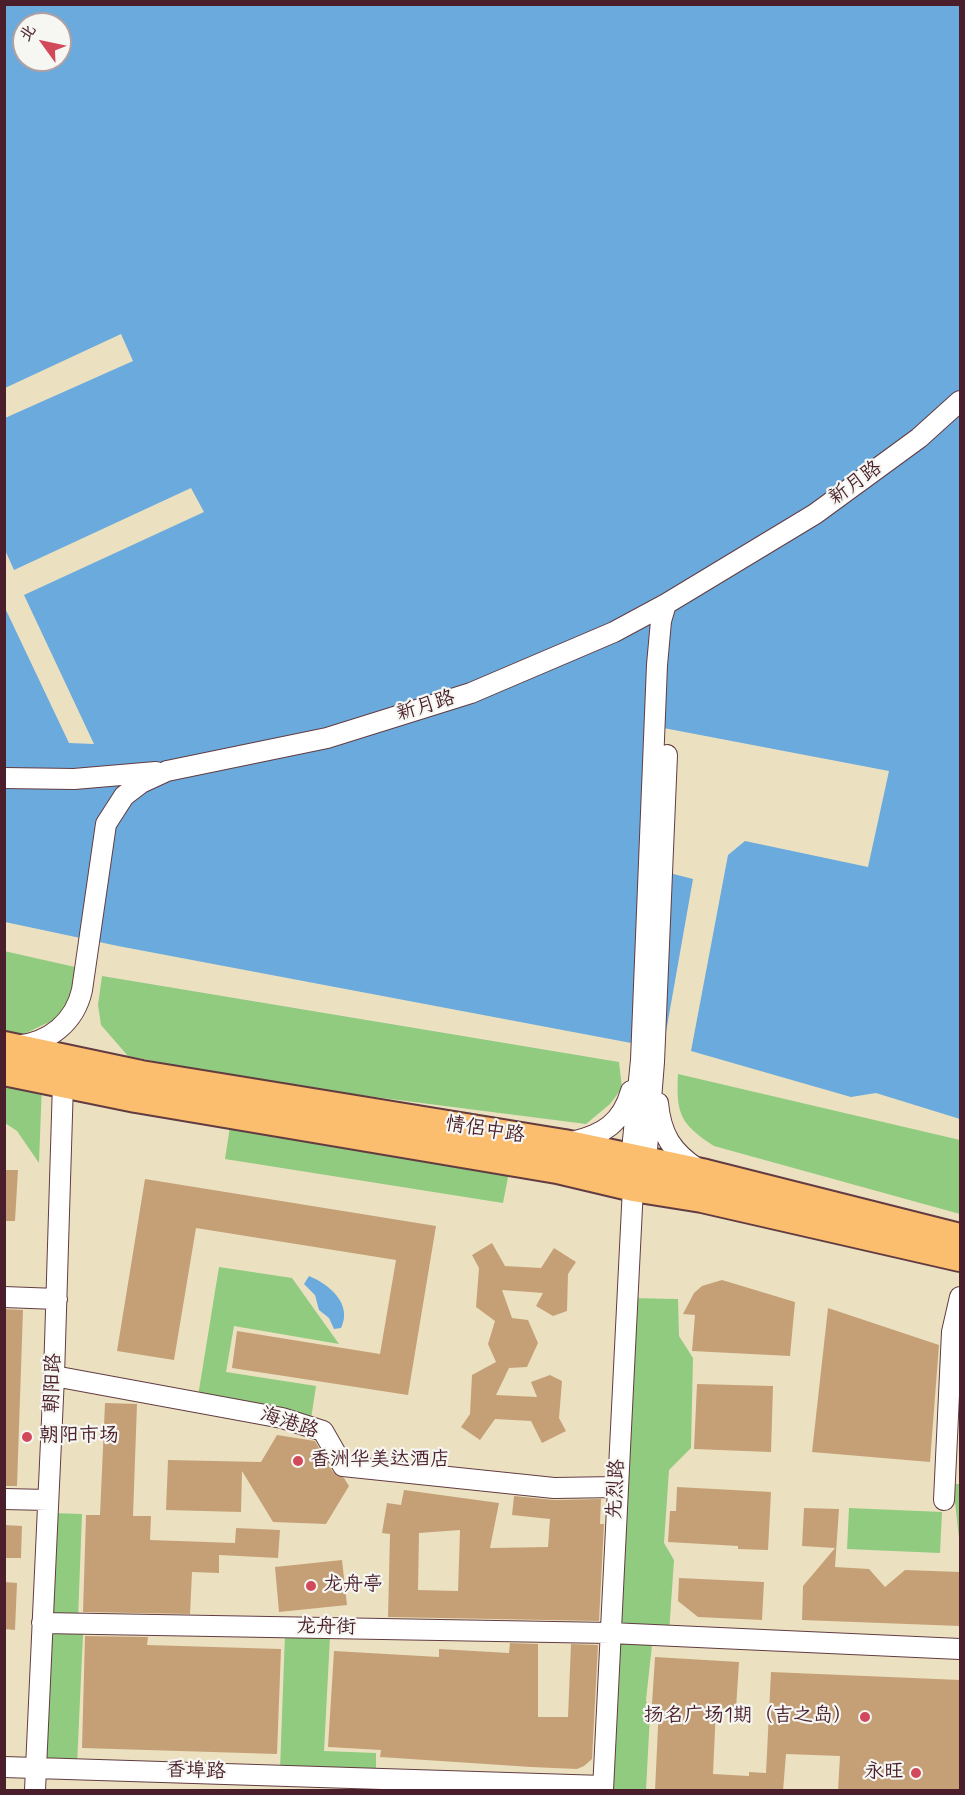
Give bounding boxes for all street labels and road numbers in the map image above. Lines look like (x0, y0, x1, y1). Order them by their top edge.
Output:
street label: 新月路 (825, 457, 887, 511)
street label: 新月路 (394, 687, 458, 727)
street label: 情侶中路 (444, 1113, 526, 1149)
street label: 朝阳路 (41, 1353, 67, 1413)
street label: 海港路 (257, 1403, 321, 1445)
street label: 先烈路 (603, 1458, 631, 1520)
street label: 龙舟街 (296, 1615, 356, 1641)
street label: 香埠路 (166, 1759, 226, 1785)

